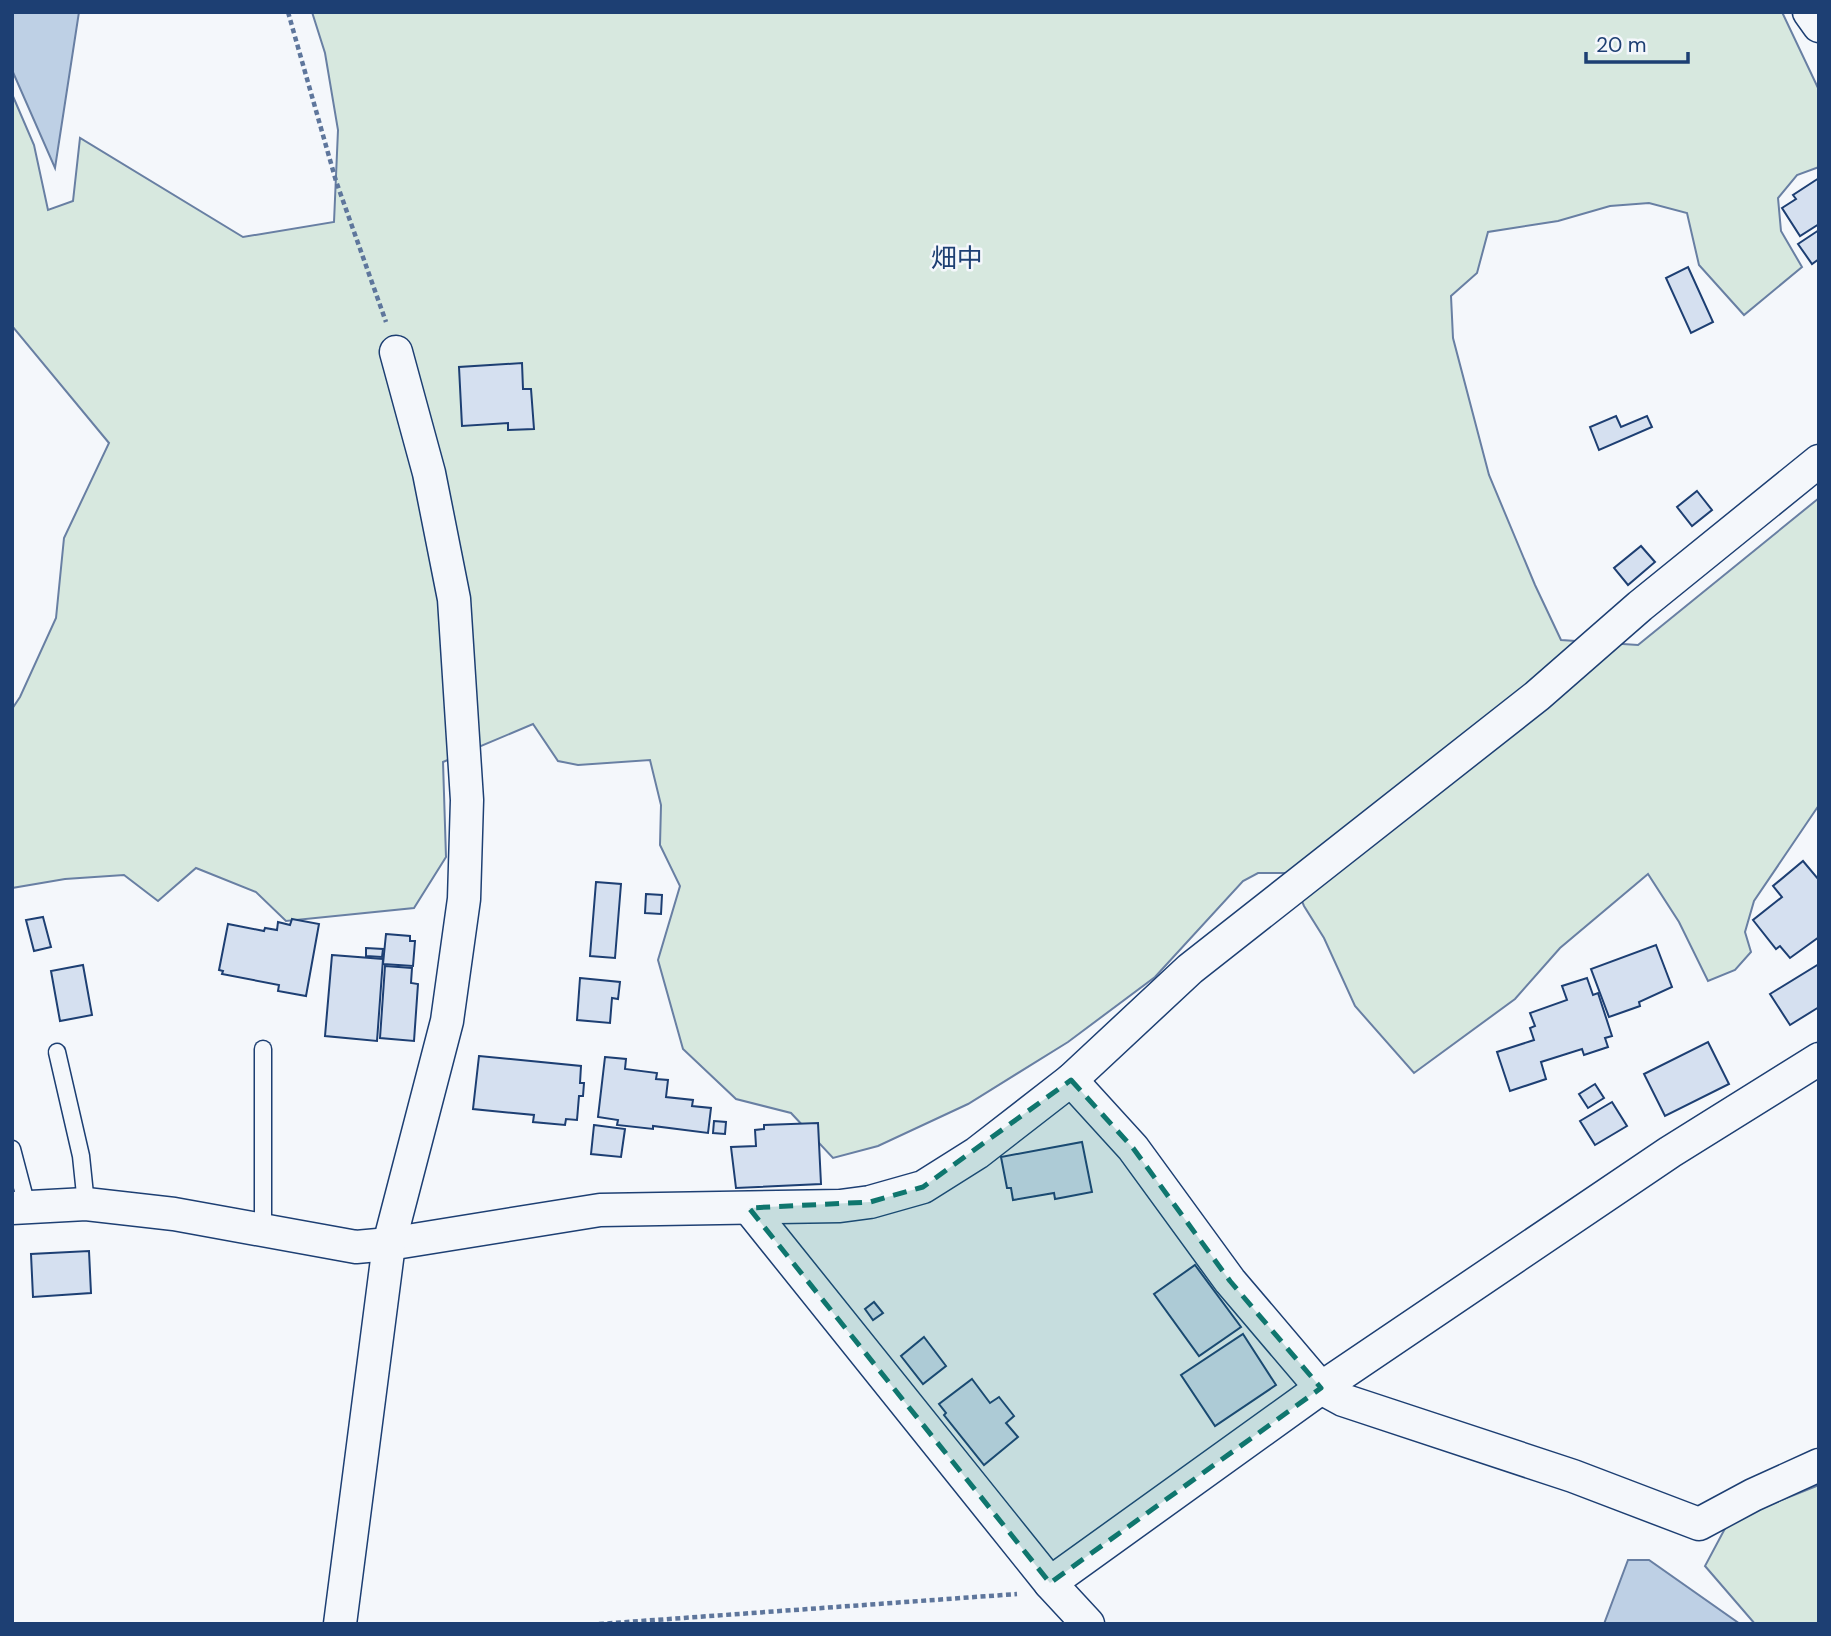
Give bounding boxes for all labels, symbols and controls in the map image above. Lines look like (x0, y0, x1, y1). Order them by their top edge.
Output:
scale bar (1586, 21, 1688, 65)
text: 20 m (1596, 31, 1647, 59)
district label: 畑中 (931, 241, 983, 275)

